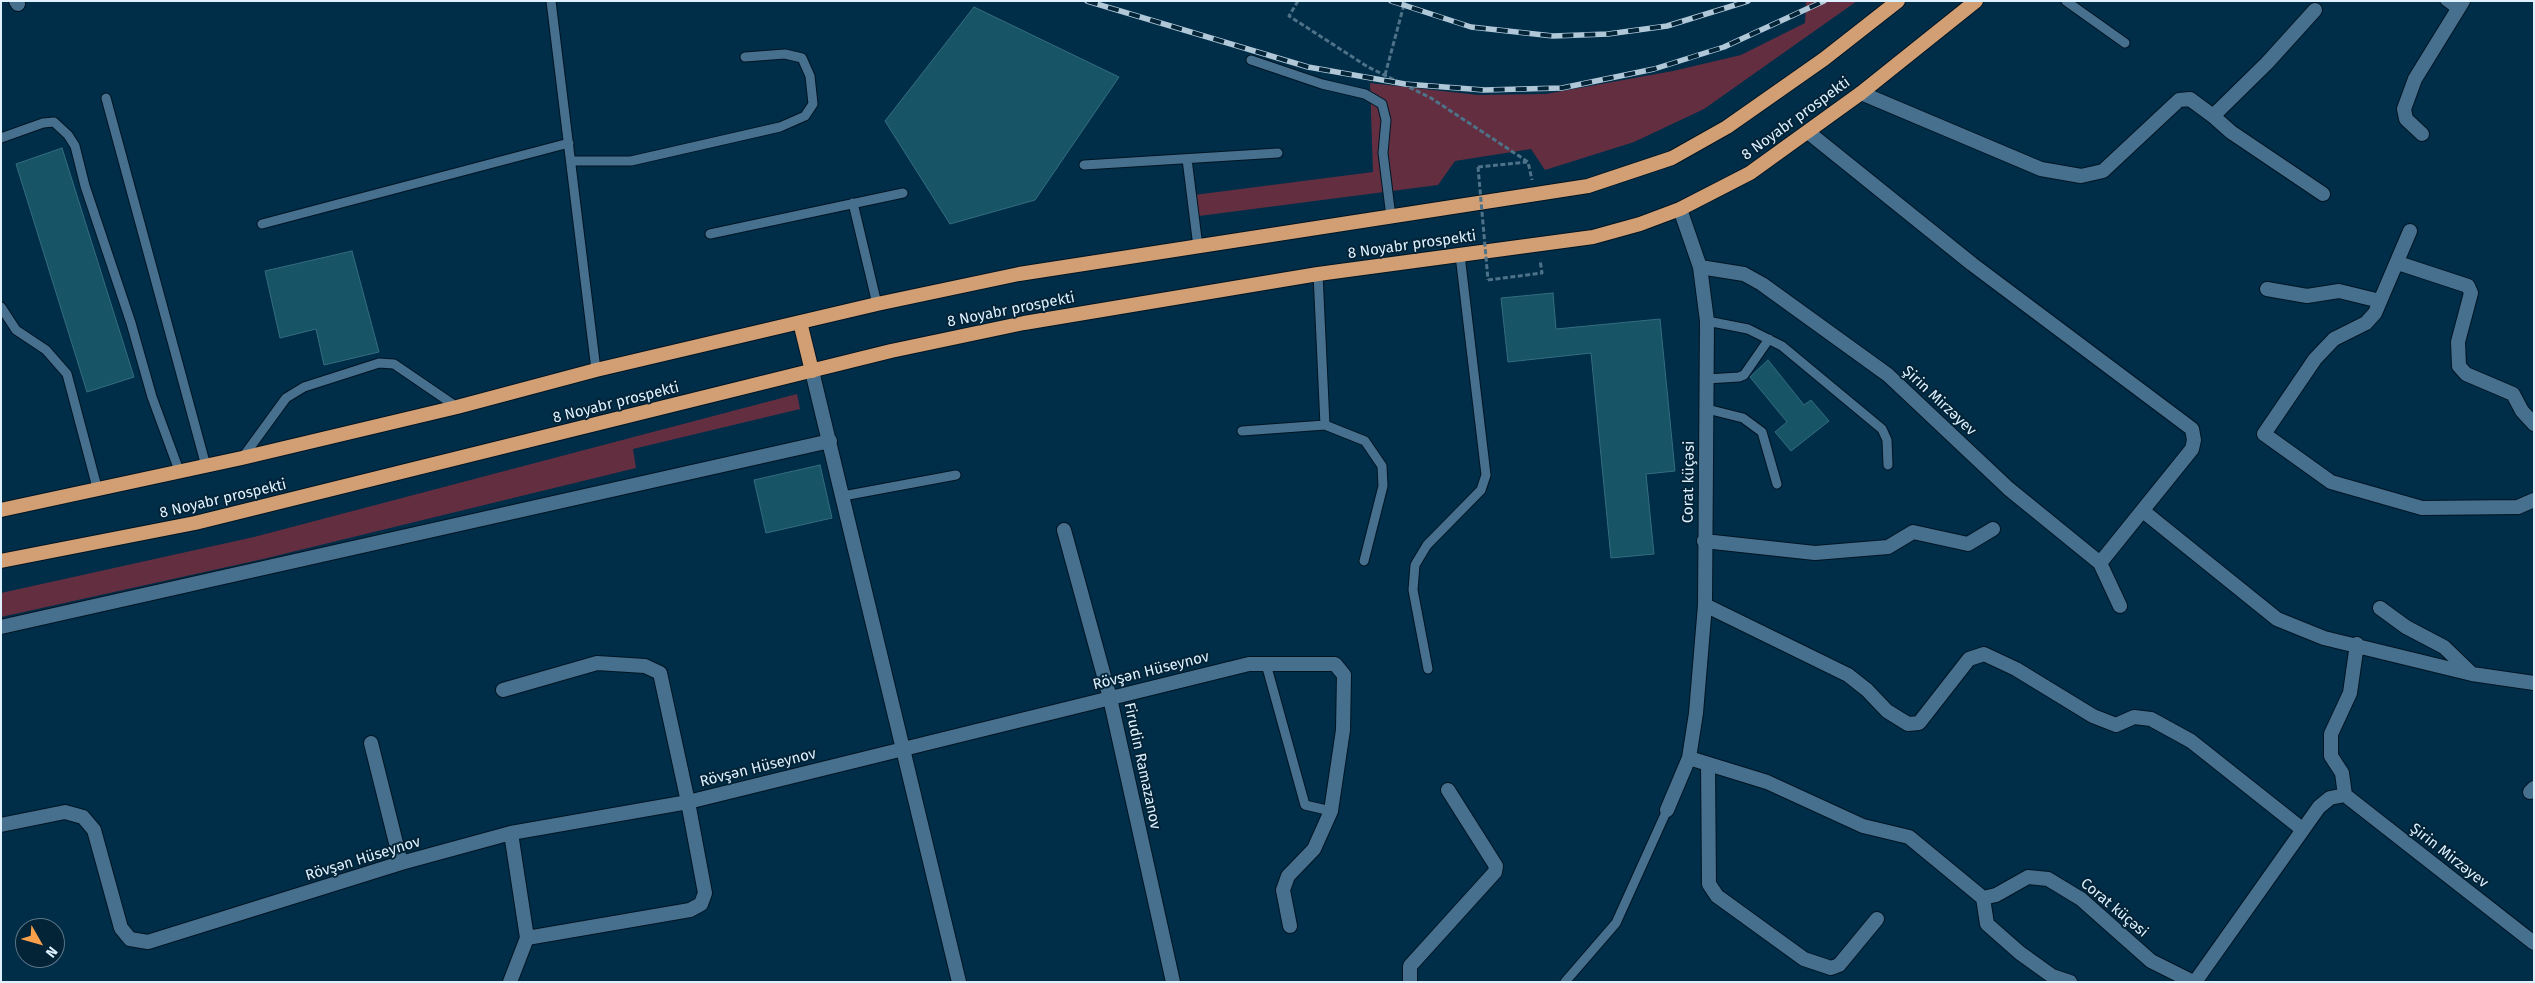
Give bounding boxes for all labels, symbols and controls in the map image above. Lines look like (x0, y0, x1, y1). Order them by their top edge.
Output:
street label: 8 Noyabr prospekti (1738, 74, 1854, 164)
street label: 8 Noyabr prospekti (1347, 227, 1477, 263)
street label: 8 Noyabr prospekti (946, 289, 1076, 331)
street label: Şirin Mirzəyev (1898, 362, 1980, 440)
street label: 8 Noyabr prospekti (551, 379, 681, 427)
street label: Corat küçəsi (1679, 441, 1699, 523)
street label: 8 Noyabr prospekti (158, 476, 288, 522)
street label: Rövşən Hüseynov (1091, 648, 1211, 694)
street label: Firudin Ramazanov (1120, 701, 1164, 831)
street label: Rövşən Hüseynov (698, 745, 818, 791)
street label: Şirin Mirzəyev (2406, 820, 2492, 892)
street label: Rövşən Hüseynov (303, 833, 423, 885)
street label: Corat küçəsi (2077, 875, 2151, 941)
north arrow (15, 918, 65, 968)
text: N (42, 943, 61, 961)

